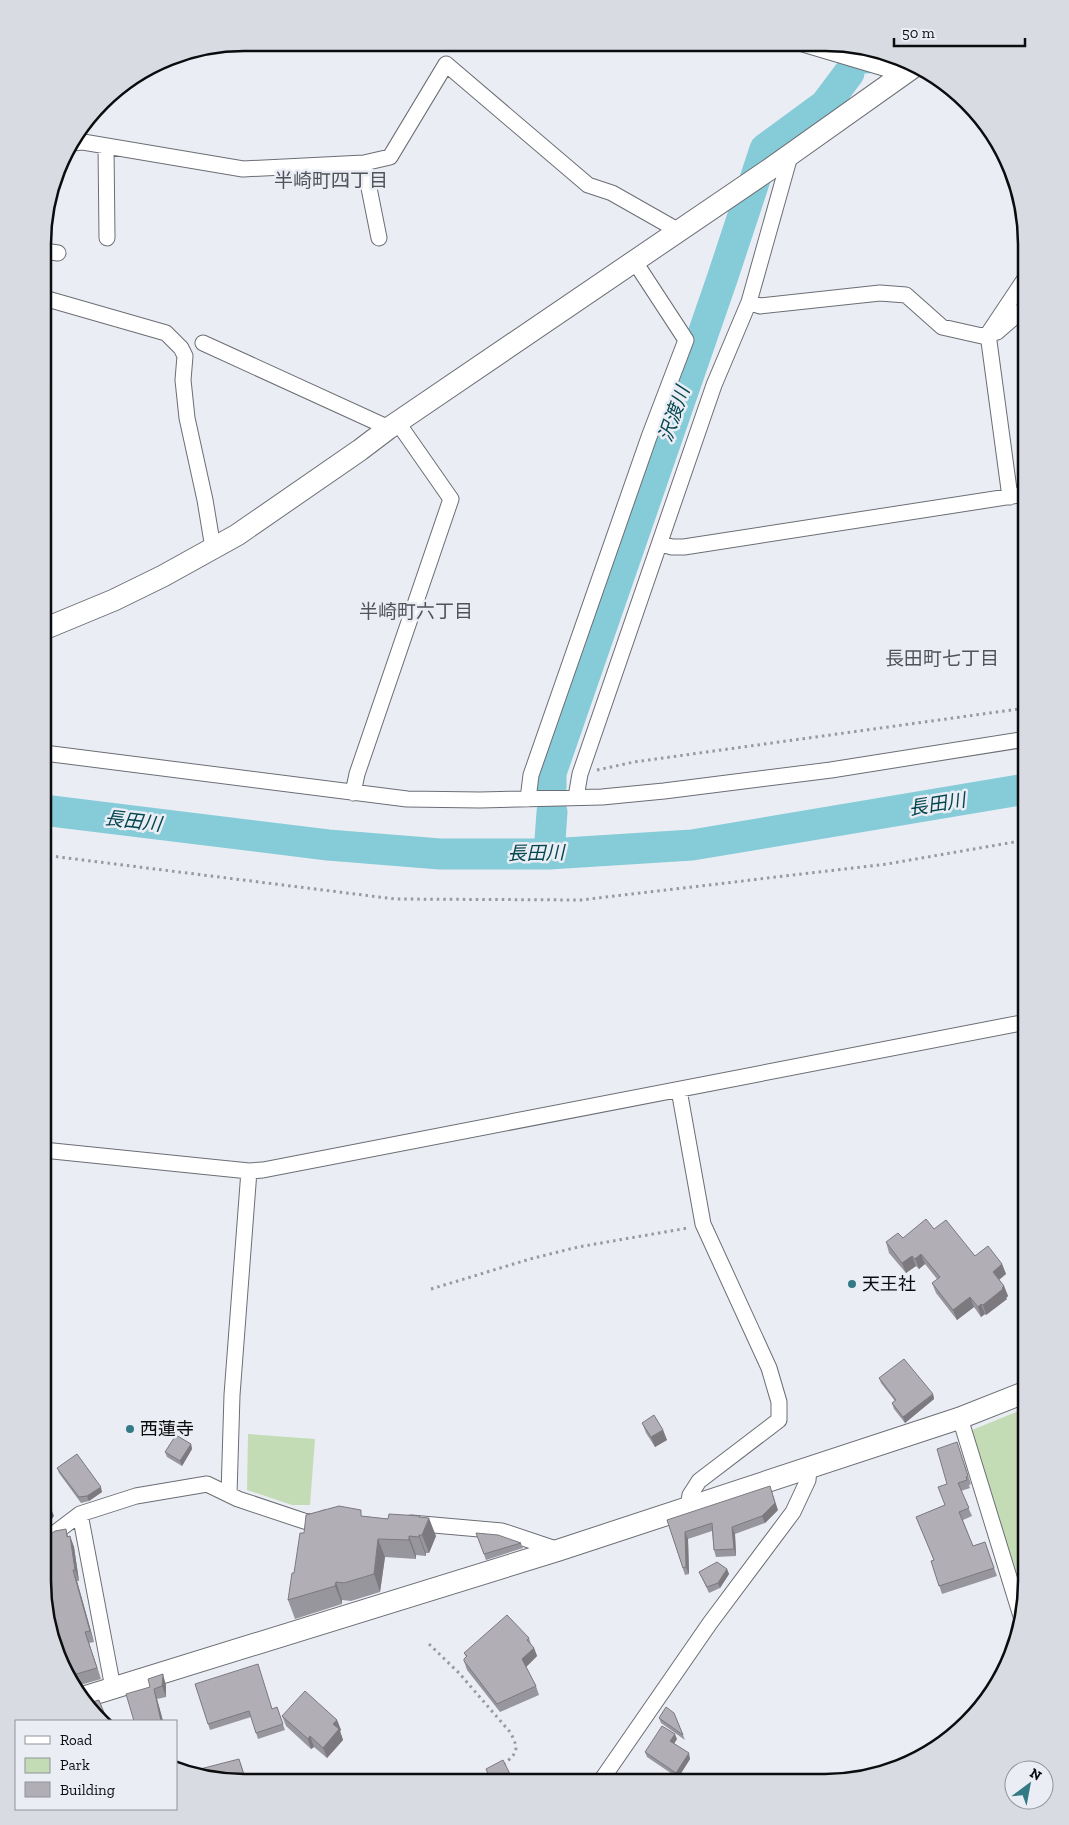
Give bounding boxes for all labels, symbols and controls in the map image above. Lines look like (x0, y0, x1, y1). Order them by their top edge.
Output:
scale bar (894, 15, 1025, 47)
text: 50 m (902, 24, 935, 42)
district label: 半崎町四丁目 (274, 169, 388, 192)
water label: 沢渡川 (654, 381, 695, 445)
district label: 半崎町六丁目 (359, 600, 473, 623)
district label: 長田町七丁目 (885, 647, 999, 670)
water label: 長田川 (907, 788, 969, 820)
water label: 長田川 (103, 806, 165, 836)
water label: 長田川 (507, 841, 567, 865)
place label: 天王社 (862, 1273, 916, 1295)
marker: 天王社 (846, 1278, 858, 1290)
place label: 西蓮寺 (140, 1418, 194, 1440)
marker: 西蓮寺 (124, 1423, 136, 1435)
legend (15, 1720, 178, 1810)
text: Road (60, 1731, 93, 1749)
text: Park (60, 1756, 90, 1774)
north arrow (1004, 1760, 1054, 1810)
text: N (1027, 1764, 1045, 1785)
text: Building (60, 1781, 115, 1799)

